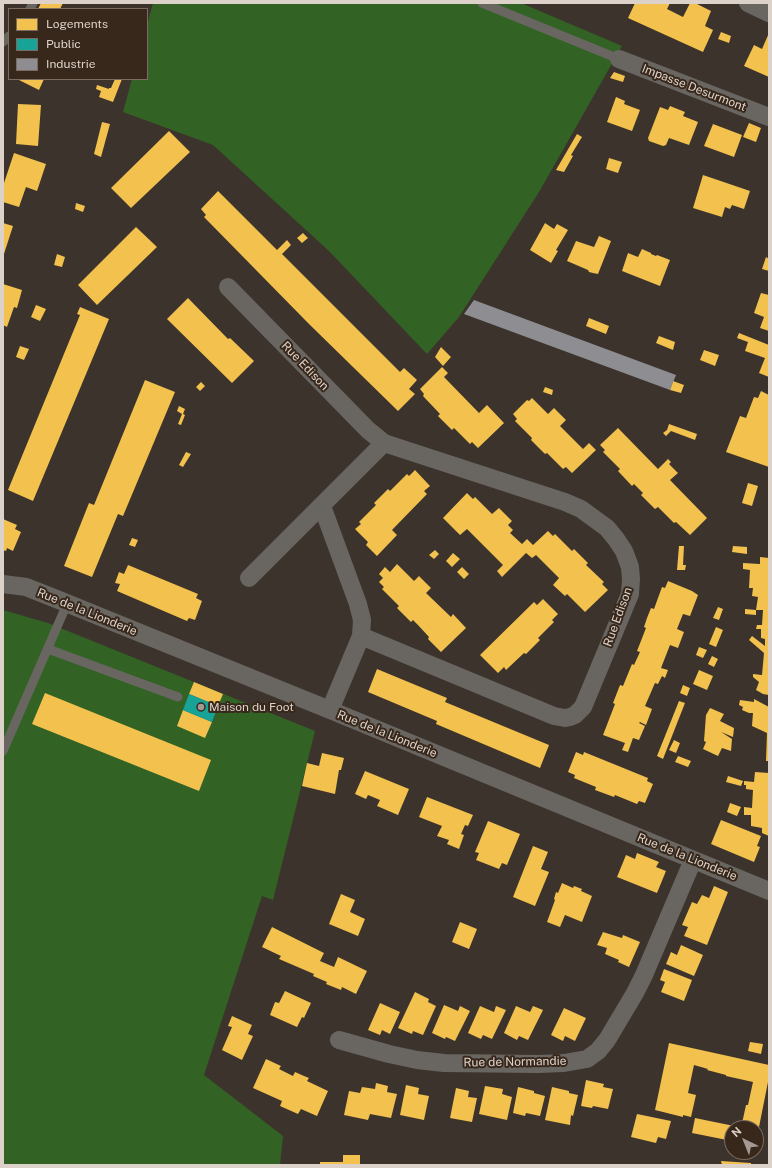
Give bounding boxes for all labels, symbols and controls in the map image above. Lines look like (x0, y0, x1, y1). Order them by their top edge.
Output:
legend (8, 8, 148, 80)
text: Logements (46, 17, 108, 31)
text: Public (46, 37, 81, 51)
text: Industrie (46, 57, 96, 71)
street label: Impasse Desurmont (640, 61, 748, 115)
street label: Rue Edison (278, 339, 332, 393)
street label: Rue de la Lionderie (35, 585, 139, 639)
street label: Rue Edison (601, 585, 635, 649)
place label: Maison du Foot (209, 700, 294, 714)
marker: Maison du Foot (196, 702, 206, 712)
street label: Rue de la Lionderie (335, 707, 439, 761)
street label: Rue de la Lionderie (635, 830, 739, 884)
street label: Rue de Normandie (463, 1054, 567, 1070)
north arrow (724, 1120, 764, 1160)
text: N (729, 1125, 744, 1139)

